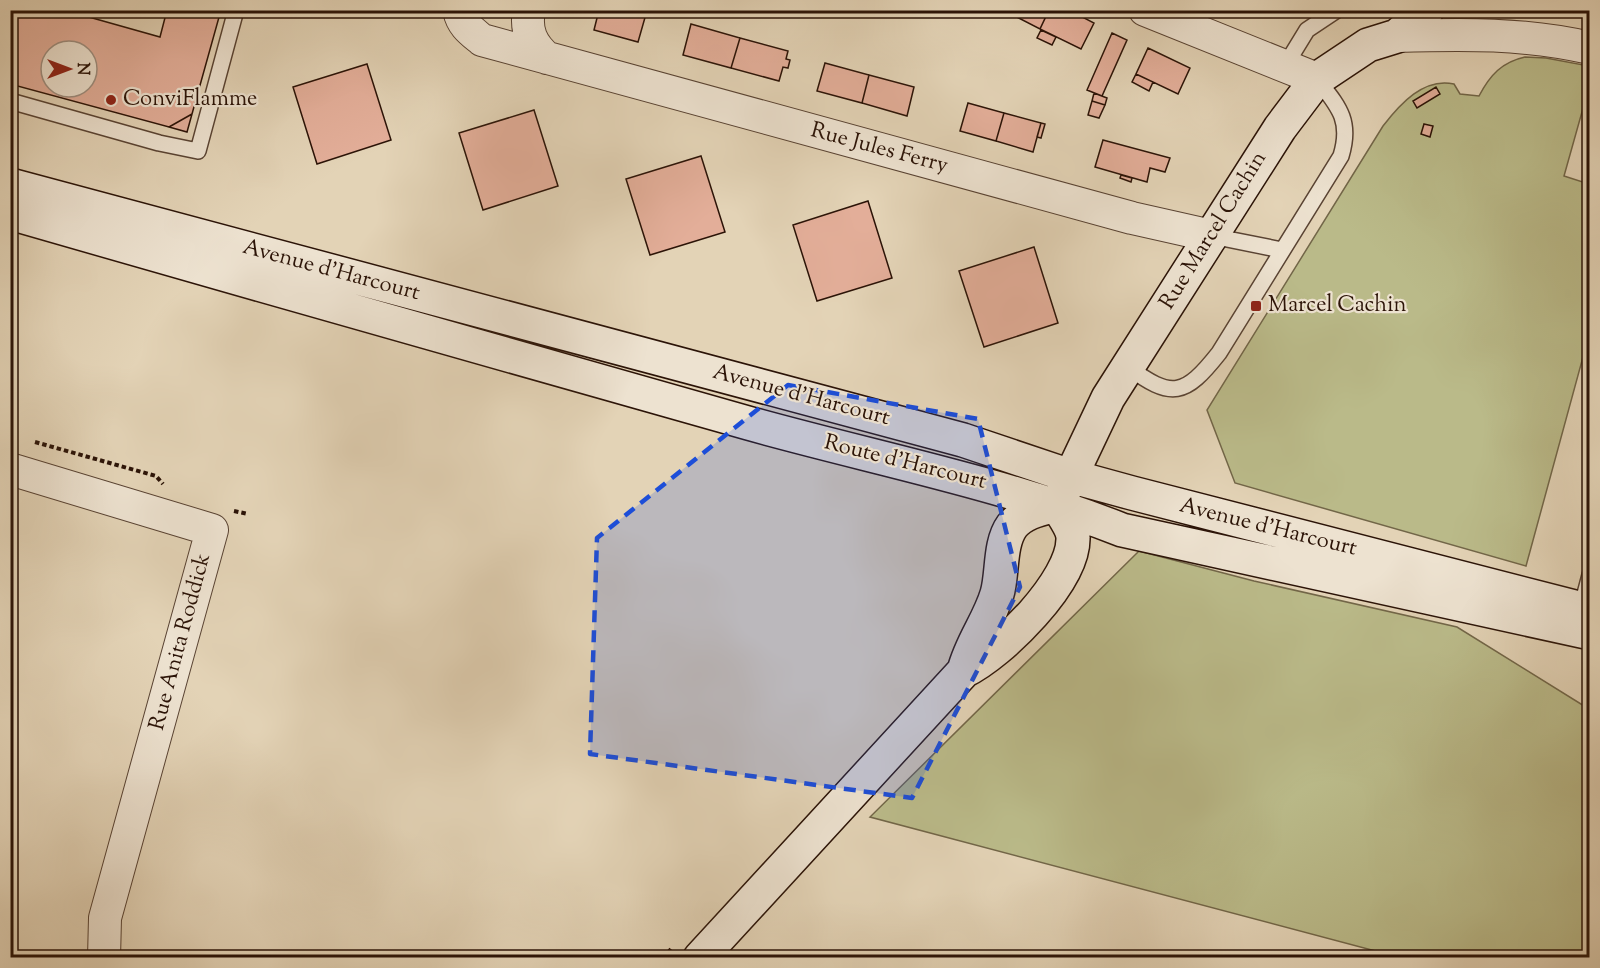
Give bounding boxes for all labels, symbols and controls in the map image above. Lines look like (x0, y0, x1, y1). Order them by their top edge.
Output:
north arrow (39, 39, 99, 99)
text: N (70, 63, 93, 76)
place label: ConviFlamme (123, 84, 257, 116)
marker: ConviFlamme (104, 93, 118, 107)
street label: Rue Jules Ferry (807, 115, 951, 183)
street label: Rue Marcel Cachin (1152, 146, 1276, 316)
street label: Avenue d'Harcourt (239, 232, 424, 310)
place label: Marcel Cachin (1268, 290, 1406, 322)
marker: Marcel Cachin (1249, 299, 1263, 313)
street label: Avenue d'Harcourt (709, 357, 894, 435)
street label: Route d'Harcourt (820, 427, 990, 499)
street label: Avenue d'Harcourt (1176, 490, 1361, 566)
street label: Rue Anita Roddick (142, 550, 220, 734)

